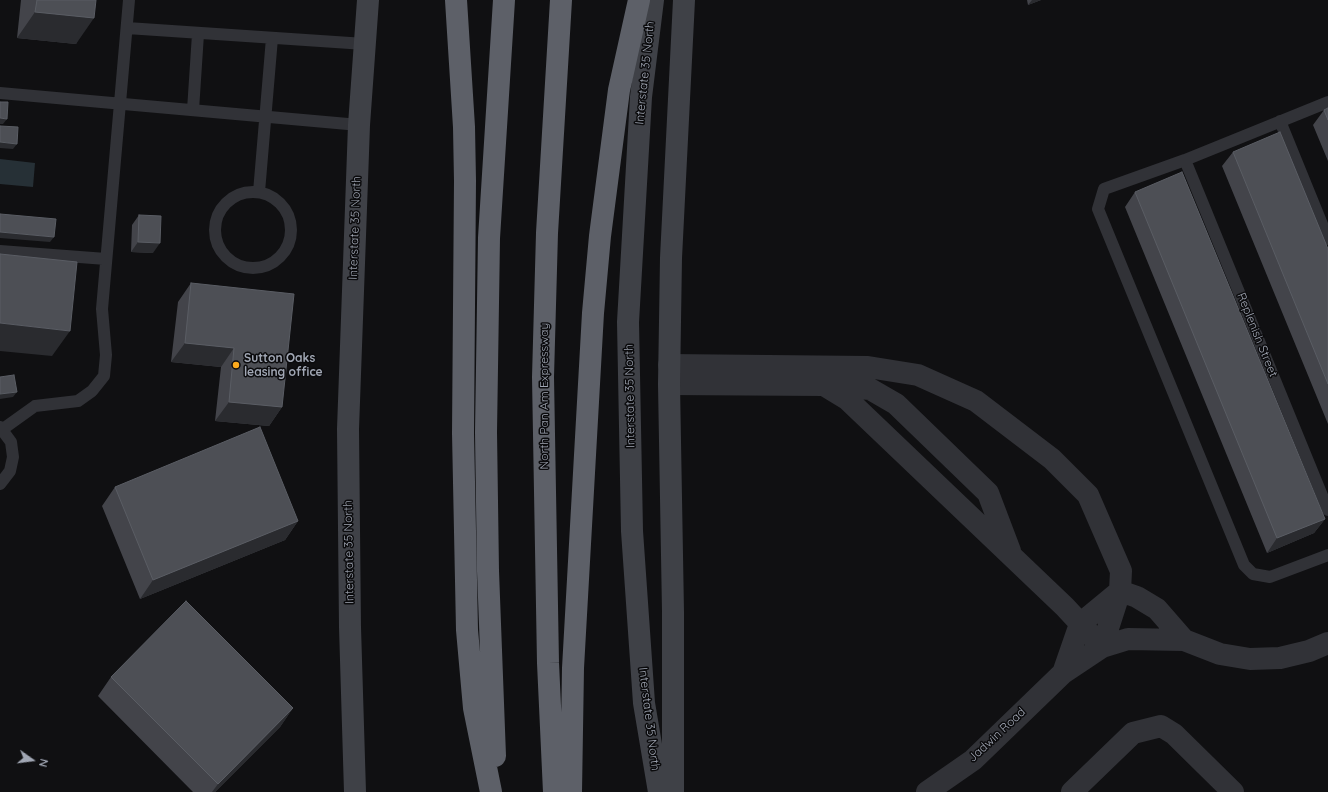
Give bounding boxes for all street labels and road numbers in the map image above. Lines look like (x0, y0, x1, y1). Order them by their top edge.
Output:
street label: Interstate 35 North (632, 21, 658, 125)
street label: Interstate 35 North (346, 176, 364, 280)
street label: Replenish Street (1234, 291, 1280, 379)
street label: North Pan Am Expressway (537, 323, 551, 469)
street label: Interstate 35 North (622, 344, 638, 448)
street label: Interstate 35 North (341, 500, 357, 604)
street label: Interstate 35 North (636, 667, 662, 771)
street label: Jadwin Road (965, 705, 1029, 765)

